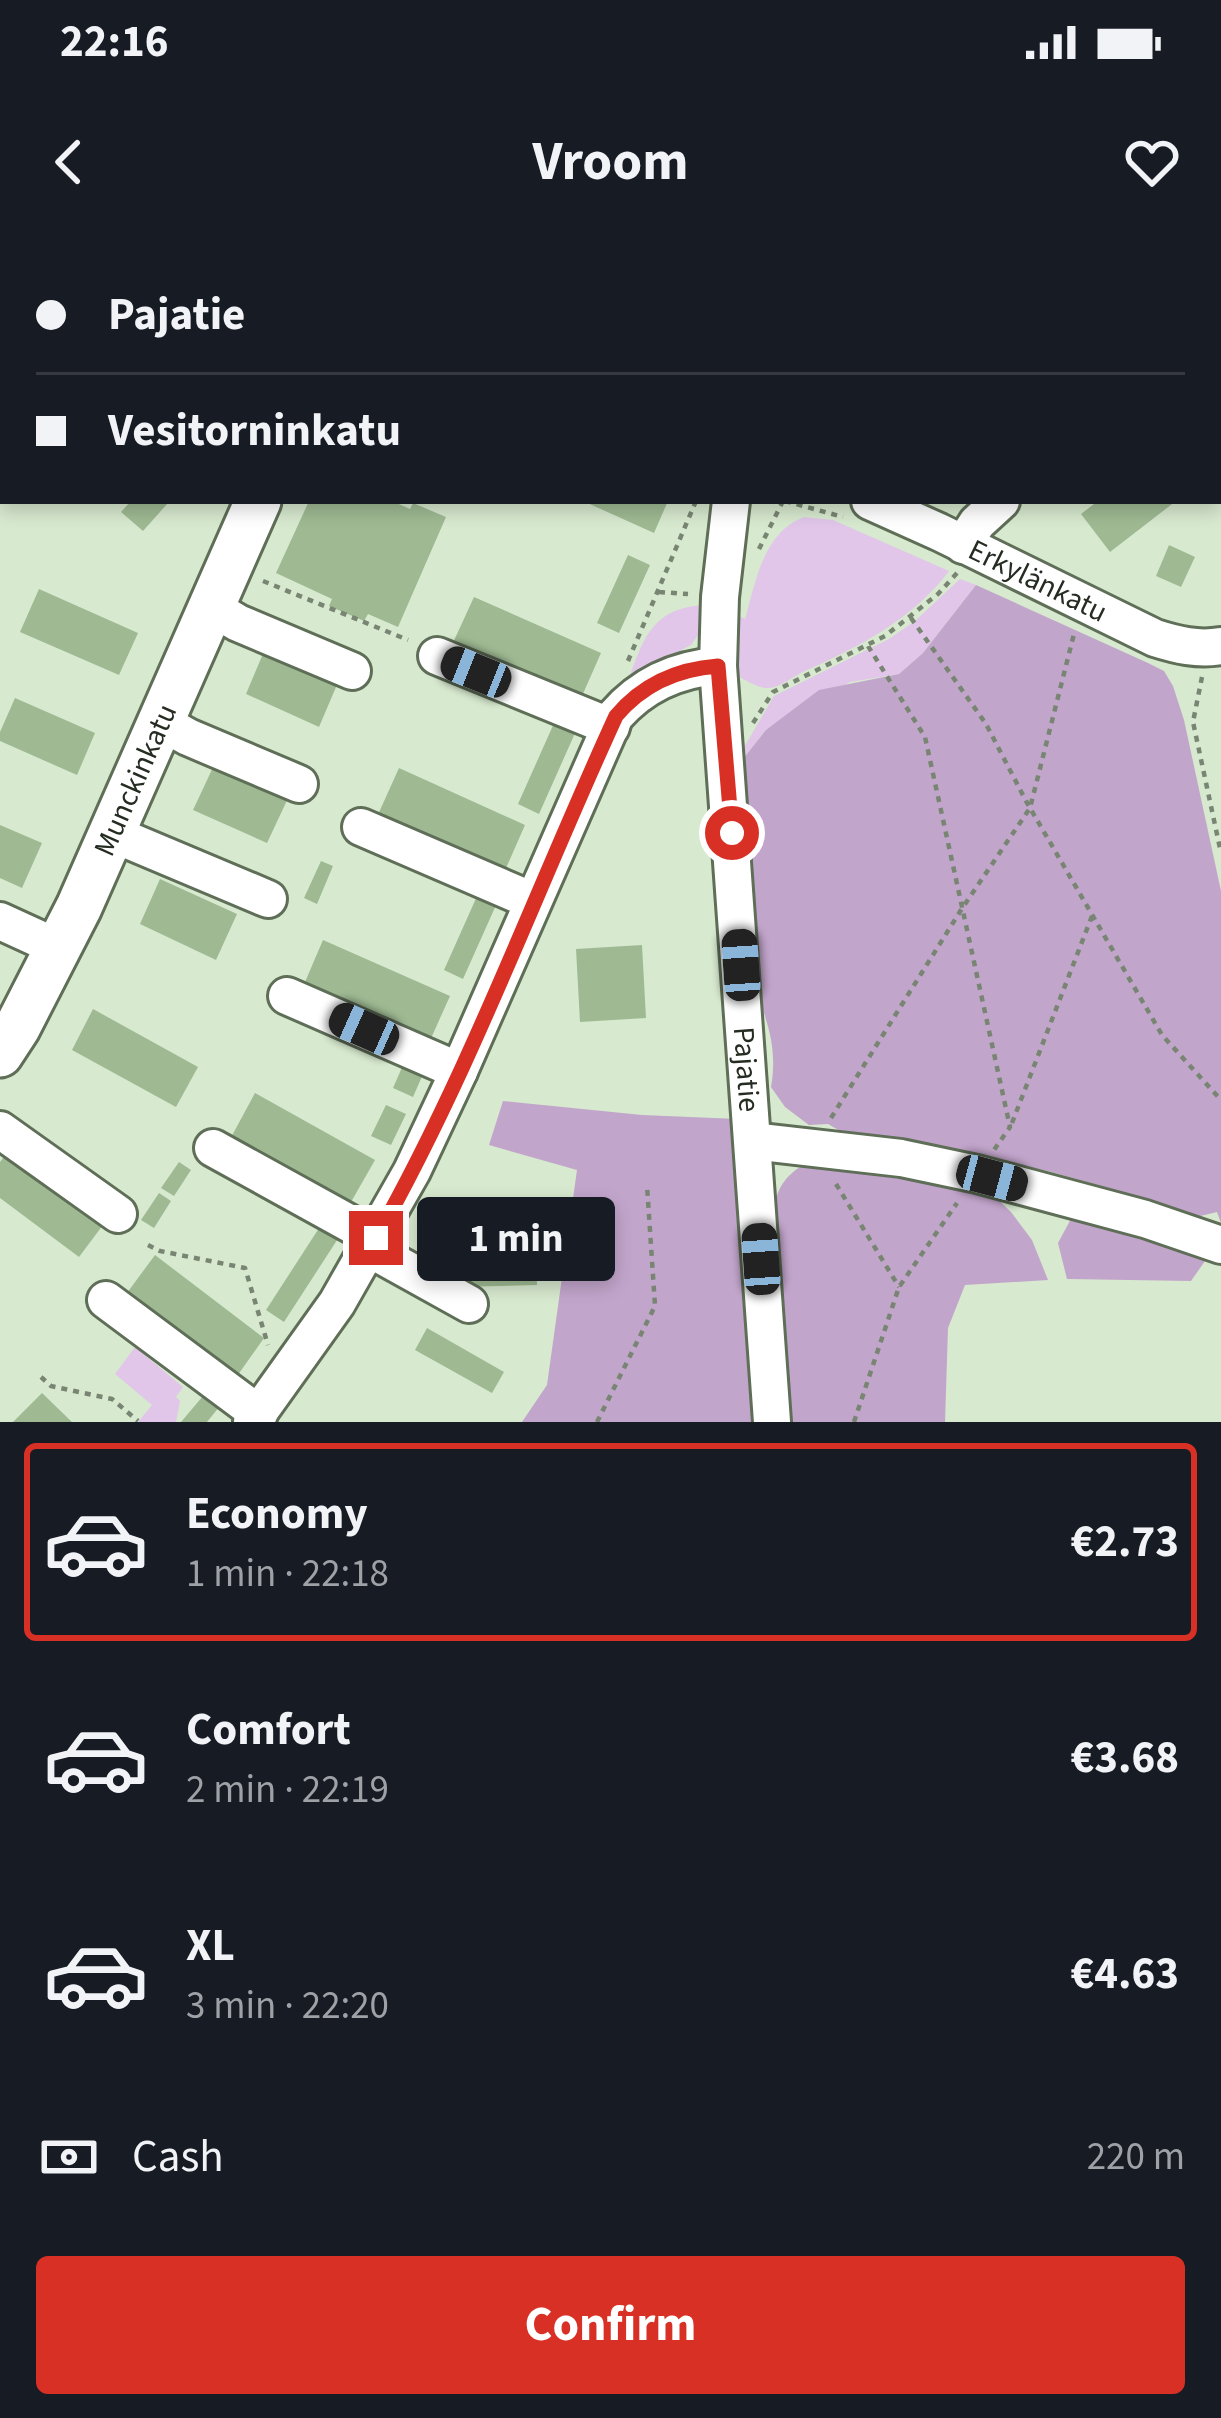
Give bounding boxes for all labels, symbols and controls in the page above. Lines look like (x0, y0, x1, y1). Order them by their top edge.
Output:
text: 22:16 (60, 10, 169, 74)
text: Vroom (532, 124, 689, 201)
icon: back (36, 129, 102, 195)
icon: heart (1119, 129, 1185, 195)
text: Pajatie (108, 283, 245, 347)
text: Vesitorninkatu (108, 399, 401, 463)
street label: Erkylänkatu (961, 528, 1115, 633)
car (436, 642, 516, 702)
street label: Munckinkatu (83, 697, 188, 863)
route start (705, 806, 759, 860)
car (721, 928, 761, 1002)
car (324, 998, 404, 1060)
street label: Pajatie (722, 1025, 771, 1113)
car (953, 1151, 1031, 1205)
callout: 1 min (418, 1196, 616, 1280)
route end (349, 1211, 403, 1265)
text: 1 min (469, 1211, 563, 1267)
car (741, 1222, 781, 1296)
text: Economy (186, 1482, 368, 1546)
icon: car (42, 1488, 150, 1596)
text: €2.73 (1070, 1510, 1179, 1574)
text: 1 min · 22:18 (186, 1546, 389, 1602)
text: Comfort (186, 1698, 351, 1762)
icon: car (42, 1704, 150, 1812)
text: €3.68 (1070, 1726, 1179, 1790)
text: 2 min · 22:19 (186, 1762, 389, 1818)
text: XL (186, 1914, 235, 1978)
icon: car (42, 1920, 150, 2028)
text: €4.63 (1070, 1942, 1179, 2006)
text: 3 min · 22:20 (186, 1978, 389, 2034)
icon: cash (36, 2124, 102, 2190)
text: Cash (132, 2125, 224, 2189)
text: 220 m (1087, 2129, 1185, 2185)
button: Confirm (36, 2256, 1185, 2394)

